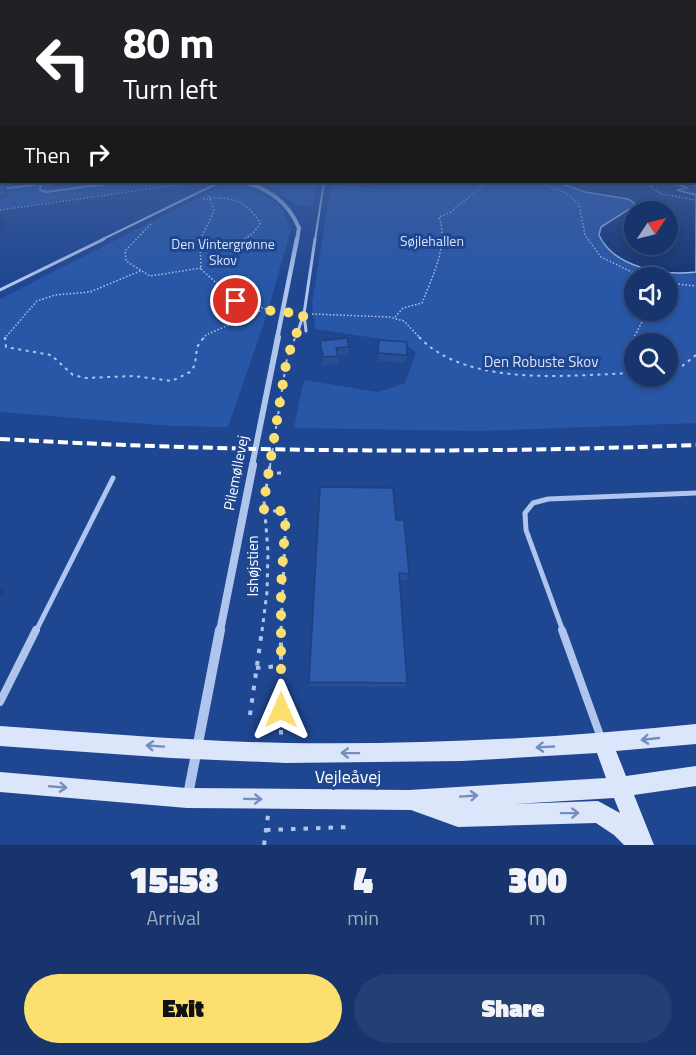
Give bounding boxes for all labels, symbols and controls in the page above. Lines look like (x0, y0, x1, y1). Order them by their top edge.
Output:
text: 80 m (123, 10, 215, 74)
icon: left (24, 24, 102, 102)
text: Turn left (123, 68, 217, 109)
text: Then (24, 138, 70, 172)
icon: right (82, 138, 115, 171)
north arrow (624, 201, 678, 255)
map controls (624, 201, 678, 387)
park label: Søjlehallen (400, 230, 464, 251)
park label: Den Vintergrønne Skov (171, 233, 275, 270)
button: sound (624, 267, 678, 321)
pin (210, 275, 261, 326)
icon: arrive (219, 284, 252, 317)
button: search (624, 333, 678, 387)
park label: Den Robuste Skov (484, 350, 598, 373)
street label: Pilemøllevej (217, 433, 254, 512)
street label: Ishøjstien (241, 535, 264, 597)
position arrow (249, 678, 313, 742)
one-way arrow (640, 734, 660, 745)
one-way arrow (146, 740, 166, 751)
one-way arrow (536, 741, 556, 753)
one-way arrow (341, 747, 361, 758)
street label: Vejleåvej (315, 763, 381, 790)
one-way arrow (48, 782, 68, 793)
one-way arrow (458, 791, 478, 802)
one-way arrow (242, 793, 262, 805)
one-way arrow (560, 807, 580, 818)
text: 15:58 (129, 852, 218, 907)
text: 4 (353, 852, 373, 907)
text: 300 (508, 852, 567, 907)
text: Arrival (146, 902, 201, 933)
text: min (347, 902, 379, 933)
text: m (529, 902, 546, 933)
button: Exit (24, 974, 342, 1043)
button: Share (354, 974, 672, 1043)

